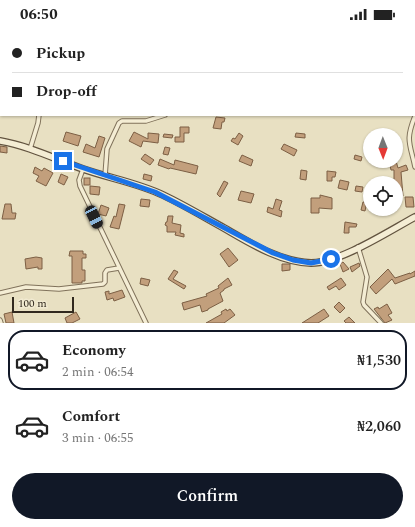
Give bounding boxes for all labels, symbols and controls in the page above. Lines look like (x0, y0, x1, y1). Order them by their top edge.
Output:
text: 06:50 (20, 3, 58, 26)
text: Pickup (36, 42, 85, 65)
text: Drop-off (36, 80, 97, 103)
north arrow (363, 128, 403, 168)
map controls (363, 128, 403, 216)
route end (54, 152, 72, 170)
button: locate (363, 176, 403, 216)
car (83, 204, 105, 230)
route start (322, 250, 340, 268)
scale bar (12, 295, 74, 314)
text: 100 m (18, 295, 47, 312)
text: Economy (62, 339, 126, 362)
icon: car (14, 342, 50, 378)
text: ₦1,530 (357, 349, 401, 372)
text: 2 min · 06:54 (62, 362, 134, 382)
text: Comfort (62, 405, 120, 428)
icon: car (14, 408, 50, 444)
text: ₦2,060 (357, 415, 401, 438)
text: 3 min · 06:55 (62, 428, 134, 448)
button: Confirm (12, 473, 403, 519)

